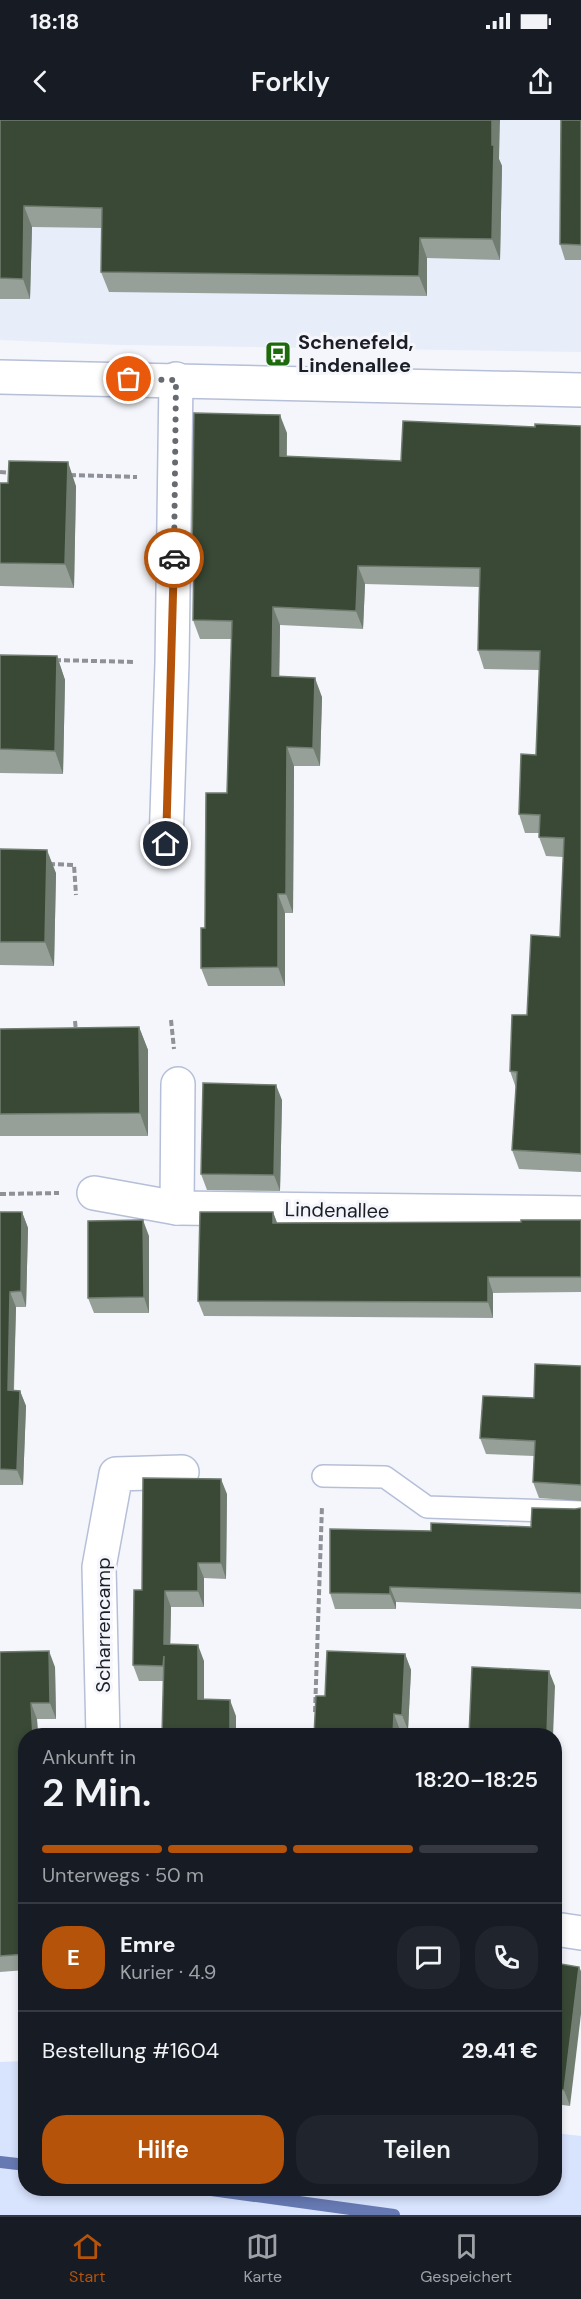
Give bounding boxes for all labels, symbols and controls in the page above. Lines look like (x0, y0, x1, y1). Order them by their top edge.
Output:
text: 18:18 (30, 7, 79, 36)
text: Forkly (251, 64, 330, 99)
icon: back (24, 65, 57, 98)
icon: share (524, 65, 557, 98)
place label: Schenefeld, Lindenallee (298, 329, 413, 378)
bus stop icon: Schenefeld, Lindenallee (263, 339, 293, 369)
pin (103, 353, 154, 404)
icon: bag (112, 362, 145, 395)
courier (144, 528, 204, 588)
icon: car (158, 542, 191, 575)
pin (140, 818, 191, 869)
icon: home (149, 827, 182, 860)
street label: Lindenallee (284, 1196, 390, 1224)
street label: Scharrencamp (90, 1557, 116, 1693)
text: Ankunft in (42, 1744, 136, 1770)
text: 18:20–18:25 (415, 1765, 538, 1794)
text: 2 Min. (42, 1767, 151, 1818)
text: Unterwegs · 50 m (42, 1862, 204, 1888)
button: chat (397, 1926, 460, 1989)
button: phone (475, 1926, 538, 1989)
text: Emre (120, 1930, 176, 1959)
text: E (67, 1943, 80, 1972)
text: Kurier · 4.9 (120, 1959, 216, 1985)
text: Bestellung #1604 (42, 2036, 219, 2065)
text: 29.41 € (462, 2036, 538, 2065)
button: Hilfe (42, 2115, 284, 2184)
button: Teilen (296, 2115, 538, 2184)
tab: Start (69, 2230, 105, 2287)
tab: Karte (243, 2230, 282, 2287)
tab: Gespeichert (420, 2230, 512, 2287)

